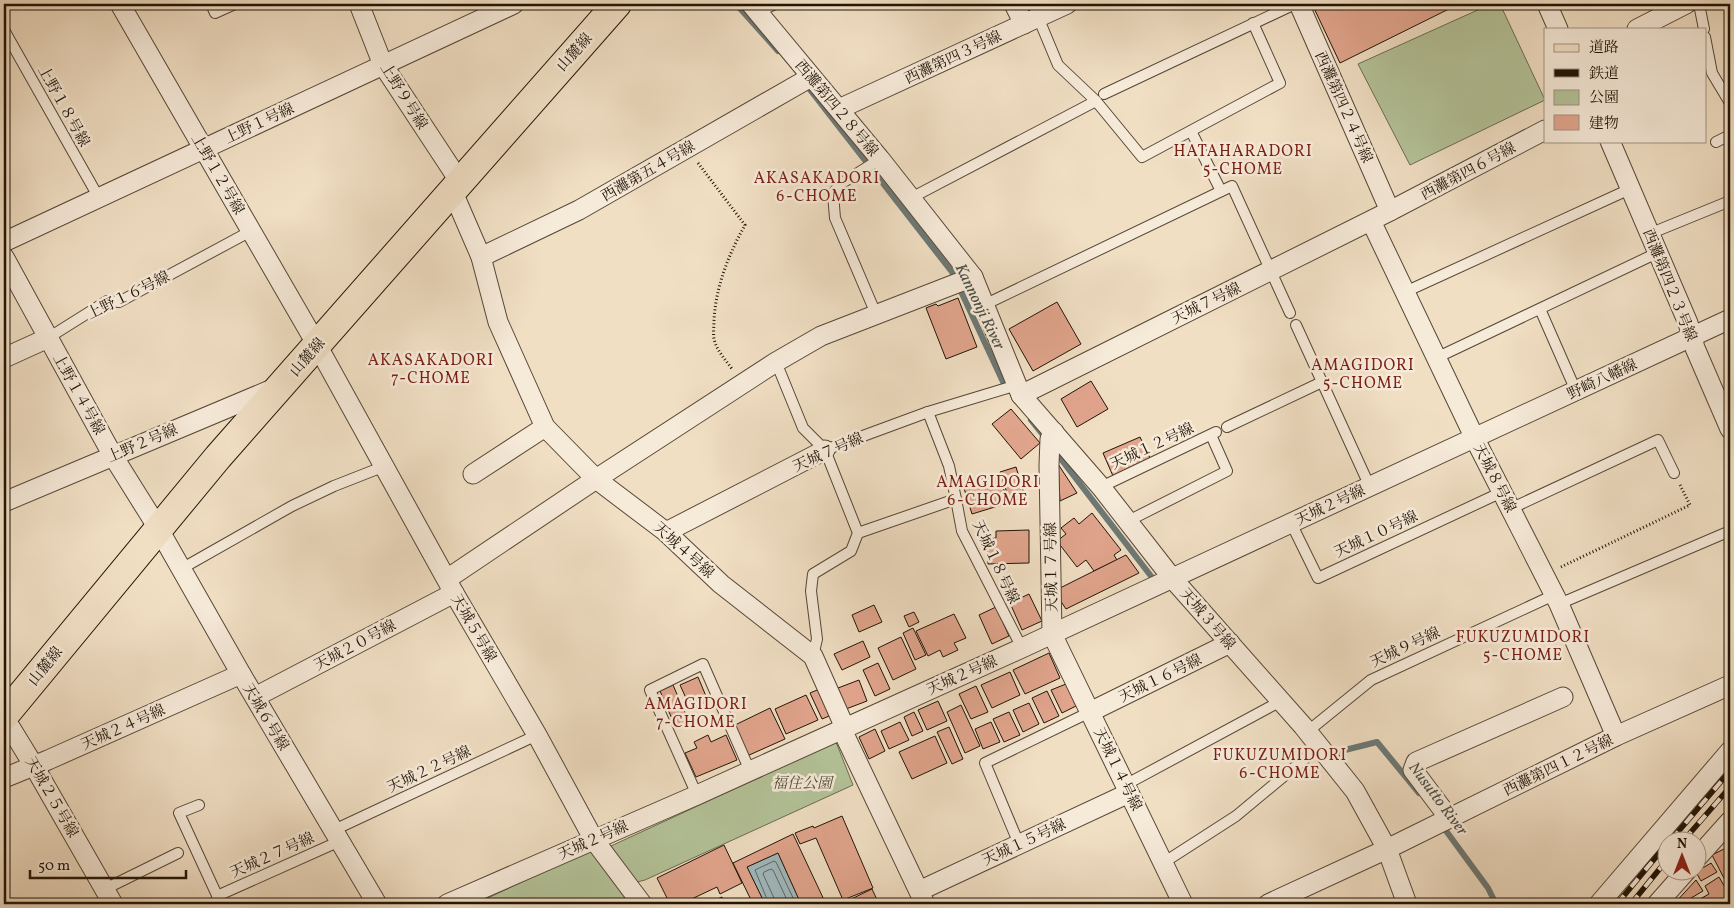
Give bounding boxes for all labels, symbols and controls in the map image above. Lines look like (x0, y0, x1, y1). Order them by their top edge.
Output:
street label: 西灘第四３号線 (902, 27, 1006, 90)
legend (1544, 28, 1706, 142)
street label: 山麓線 (552, 29, 598, 77)
text: 道路 (1589, 38, 1619, 59)
street label: 西灘第四２４号線 (1309, 49, 1377, 167)
street label: 西灘第四２８号線 (789, 56, 882, 162)
street label: 上野９号線 (374, 59, 432, 134)
street label: 上野１８号線 (32, 62, 94, 151)
text: 鉄道 (1589, 64, 1619, 85)
text: 公園 (1589, 88, 1619, 109)
street label: 上野１号線 (221, 99, 298, 150)
text: 建物 (1589, 114, 1619, 135)
street label: 上野１２号線 (185, 131, 248, 219)
street label: 西灘第五４号線 (598, 137, 699, 208)
street label: 西灘第四６号線 (1417, 138, 1520, 206)
district label: HATAHARADORI 5-CHOME (1173, 141, 1313, 181)
district label: AKASAKADORI 6-CHOME (754, 168, 880, 208)
street label: 西灘第四２３号線 (1636, 226, 1701, 345)
water label: Kannonji River (949, 260, 1010, 355)
street label: 上野１６号線 (84, 267, 174, 326)
street label: 天城７号線 (1168, 278, 1245, 330)
street label: 山麓線 (285, 334, 331, 382)
street label: 上野１４号線 (47, 350, 109, 439)
district label: AKASAKADORI 7-CHOME (368, 350, 494, 390)
district label: AMAGIDORI 5-CHOME (1311, 355, 1415, 395)
street label: 野崎八幡線 (1564, 355, 1641, 406)
street label: 天城１２号線 (1107, 419, 1198, 476)
street label: 上野２号線 (104, 420, 181, 469)
street label: 天城７号線 (790, 429, 867, 478)
street label: 天城８号線 (1467, 440, 1520, 517)
district label: AMAGIDORI 6-CHOME (936, 472, 1040, 512)
street label: 天城２号線 (1292, 481, 1369, 532)
street label: 天城１０号線 (1331, 507, 1422, 564)
street label: 天城１８号線 (966, 517, 1023, 608)
street label: 天城４号線 (648, 518, 718, 584)
street label: 天城１７号線 (1041, 522, 1064, 612)
street label: 天城３号線 (1174, 585, 1239, 655)
street label: 天城５号線 (445, 591, 501, 666)
street label: 天城２０号線 (311, 616, 400, 677)
street label: 天城９号線 (1367, 623, 1444, 674)
district label: FUKUZUMIDORI 5-CHOME (1456, 627, 1590, 667)
street label: 山麓線 (24, 643, 68, 691)
street label: 天城１６号線 (1116, 650, 1206, 709)
street label: 天城２号線 (924, 652, 1001, 701)
street label: 天城６号線 (236, 680, 293, 755)
district label: AMAGIDORI 7-CHOME (644, 694, 748, 734)
street label: 天城２４号線 (78, 700, 169, 756)
street label: 天城１４号線 (1087, 725, 1146, 815)
street label: 西灘第四１２号線 (1500, 731, 1617, 802)
street label: 天城２２号線 (384, 742, 475, 799)
district label: FUKUZUMIDORI 6-CHOME (1213, 745, 1347, 785)
street label: 天城２５号線 (19, 754, 82, 842)
water label: Nusutto River (1403, 758, 1473, 841)
park label: 福住公園 (772, 774, 835, 795)
street label: 天城１５号線 (979, 815, 1070, 872)
street label: 天城２号線 (555, 817, 632, 866)
street label: 天城２７号線 (227, 828, 318, 884)
north arrow (1656, 830, 1706, 880)
text: N (1677, 835, 1687, 854)
scale bar (30, 848, 186, 880)
text: 50 m (38, 856, 70, 877)

